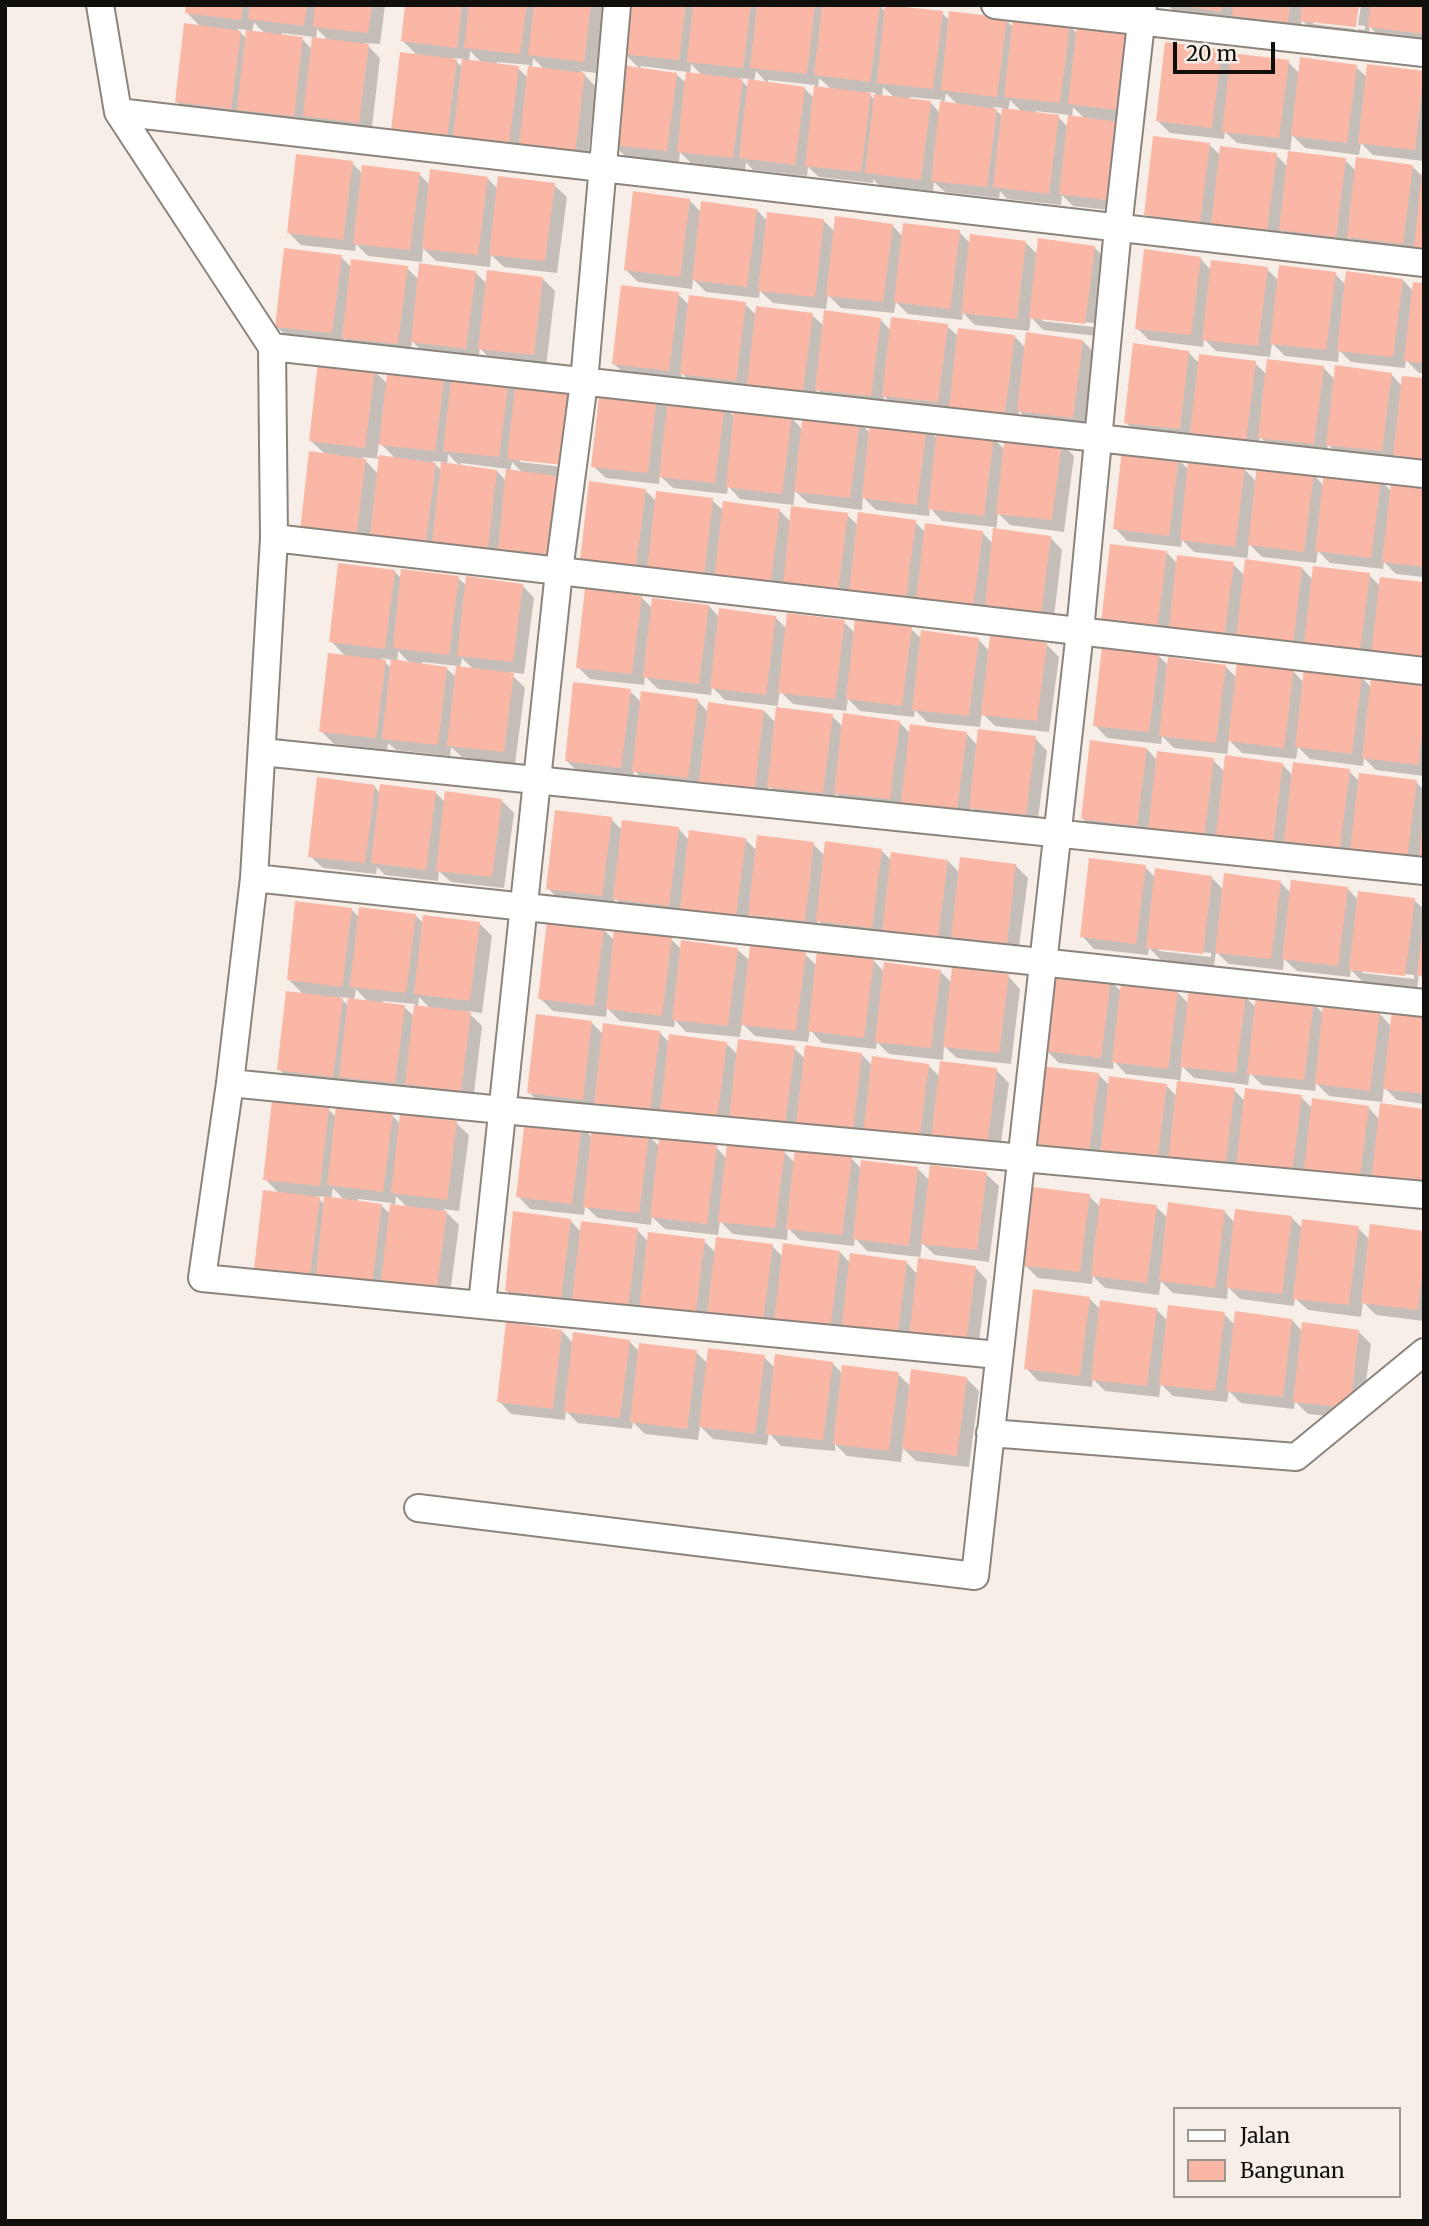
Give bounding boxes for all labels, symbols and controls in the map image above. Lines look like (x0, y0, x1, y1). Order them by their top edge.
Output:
scale bar (1177, 28, 1278, 72)
text: 20 m (1186, 40, 1237, 67)
legend (1174, 2107, 1401, 2198)
text: Jalan (1240, 2122, 1290, 2149)
text: Bangunan (1240, 2157, 1345, 2184)

